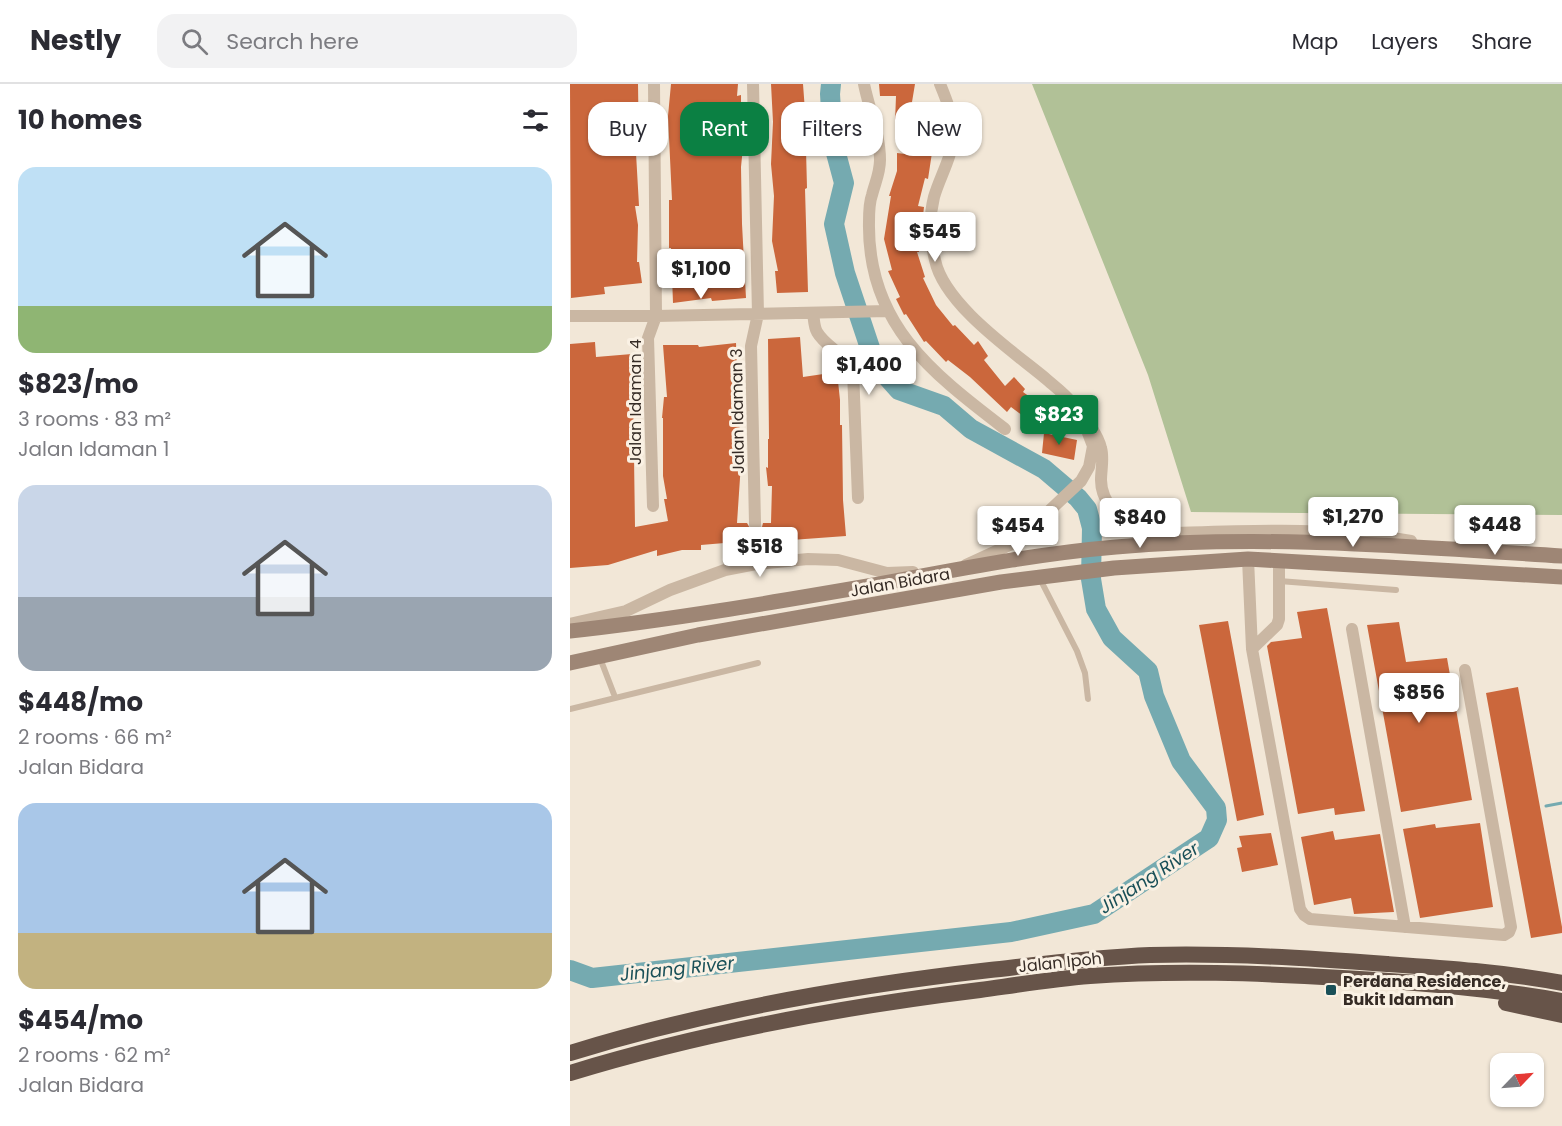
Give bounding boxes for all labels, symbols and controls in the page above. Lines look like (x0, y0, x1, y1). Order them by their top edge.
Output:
search box (157, 14, 577, 68)
text: Nestly (30, 21, 121, 60)
icon: search (178, 25, 211, 58)
text: Search here (226, 26, 359, 57)
text: Map (1292, 27, 1338, 56)
text: Layers (1371, 27, 1438, 56)
text: Share (1471, 27, 1532, 56)
text: 10 homes (18, 102, 142, 138)
chip: Buy (588, 102, 668, 156)
chip: Rent (680, 102, 769, 156)
chip: Filters (781, 102, 883, 156)
chip: New (895, 102, 982, 156)
icon: filters (519, 104, 552, 137)
icon: home (231, 206, 339, 314)
pin: $545 (899, 212, 971, 263)
text: $545 (909, 217, 961, 245)
pin: $1,100 (652, 249, 750, 300)
text: $1,100 (671, 254, 731, 282)
street label: Jalan Idaman 4 (624, 339, 647, 465)
pin: $1,400 (820, 345, 918, 396)
street label: Jalan Idaman 3 (725, 348, 750, 474)
text: $1,400 (836, 350, 902, 378)
text: $823/mo (18, 366, 138, 402)
pin: $823 (1023, 395, 1095, 446)
text: $823 (1034, 400, 1084, 428)
text: 3 rooms · 83 m² (18, 405, 171, 433)
text: Jalan Idaman 1 (18, 435, 169, 463)
pin: $1,270 (1304, 497, 1402, 548)
pin: $840 (1104, 498, 1176, 549)
text: $1,270 (1322, 502, 1384, 530)
text: $840 (1114, 503, 1166, 531)
pin: $448 (1459, 505, 1531, 556)
pin: $454 (982, 506, 1054, 557)
text: $448 (1468, 510, 1522, 538)
text: $454 (991, 511, 1045, 539)
icon: home (231, 524, 339, 632)
pin: $518 (724, 527, 796, 578)
text: $518 (737, 532, 783, 560)
street label: Jalan Bidara (848, 562, 952, 603)
pin: $856 (1383, 673, 1455, 724)
text: $856 (1393, 678, 1445, 706)
text: $448/mo (18, 684, 143, 720)
text: 2 rooms · 66 m² (18, 723, 172, 751)
text: Jalan Bidara (18, 753, 144, 781)
water label: Jinjang River (1094, 835, 1205, 919)
icon: home (231, 842, 339, 950)
street label: Jalan Ipoh (1017, 947, 1103, 978)
water label: Jinjang River (619, 950, 736, 987)
place label: Perdana Residence, Bukit Idaman (1343, 970, 1506, 1011)
marker: Perdana Residence, Bukit Idaman (1324, 983, 1338, 997)
text: $454/mo (18, 1002, 143, 1038)
text: 2 rooms · 62 m² (18, 1041, 171, 1069)
north arrow (1490, 1053, 1544, 1107)
map controls (1490, 1053, 1544, 1107)
text: Jalan Bidara (18, 1071, 144, 1099)

